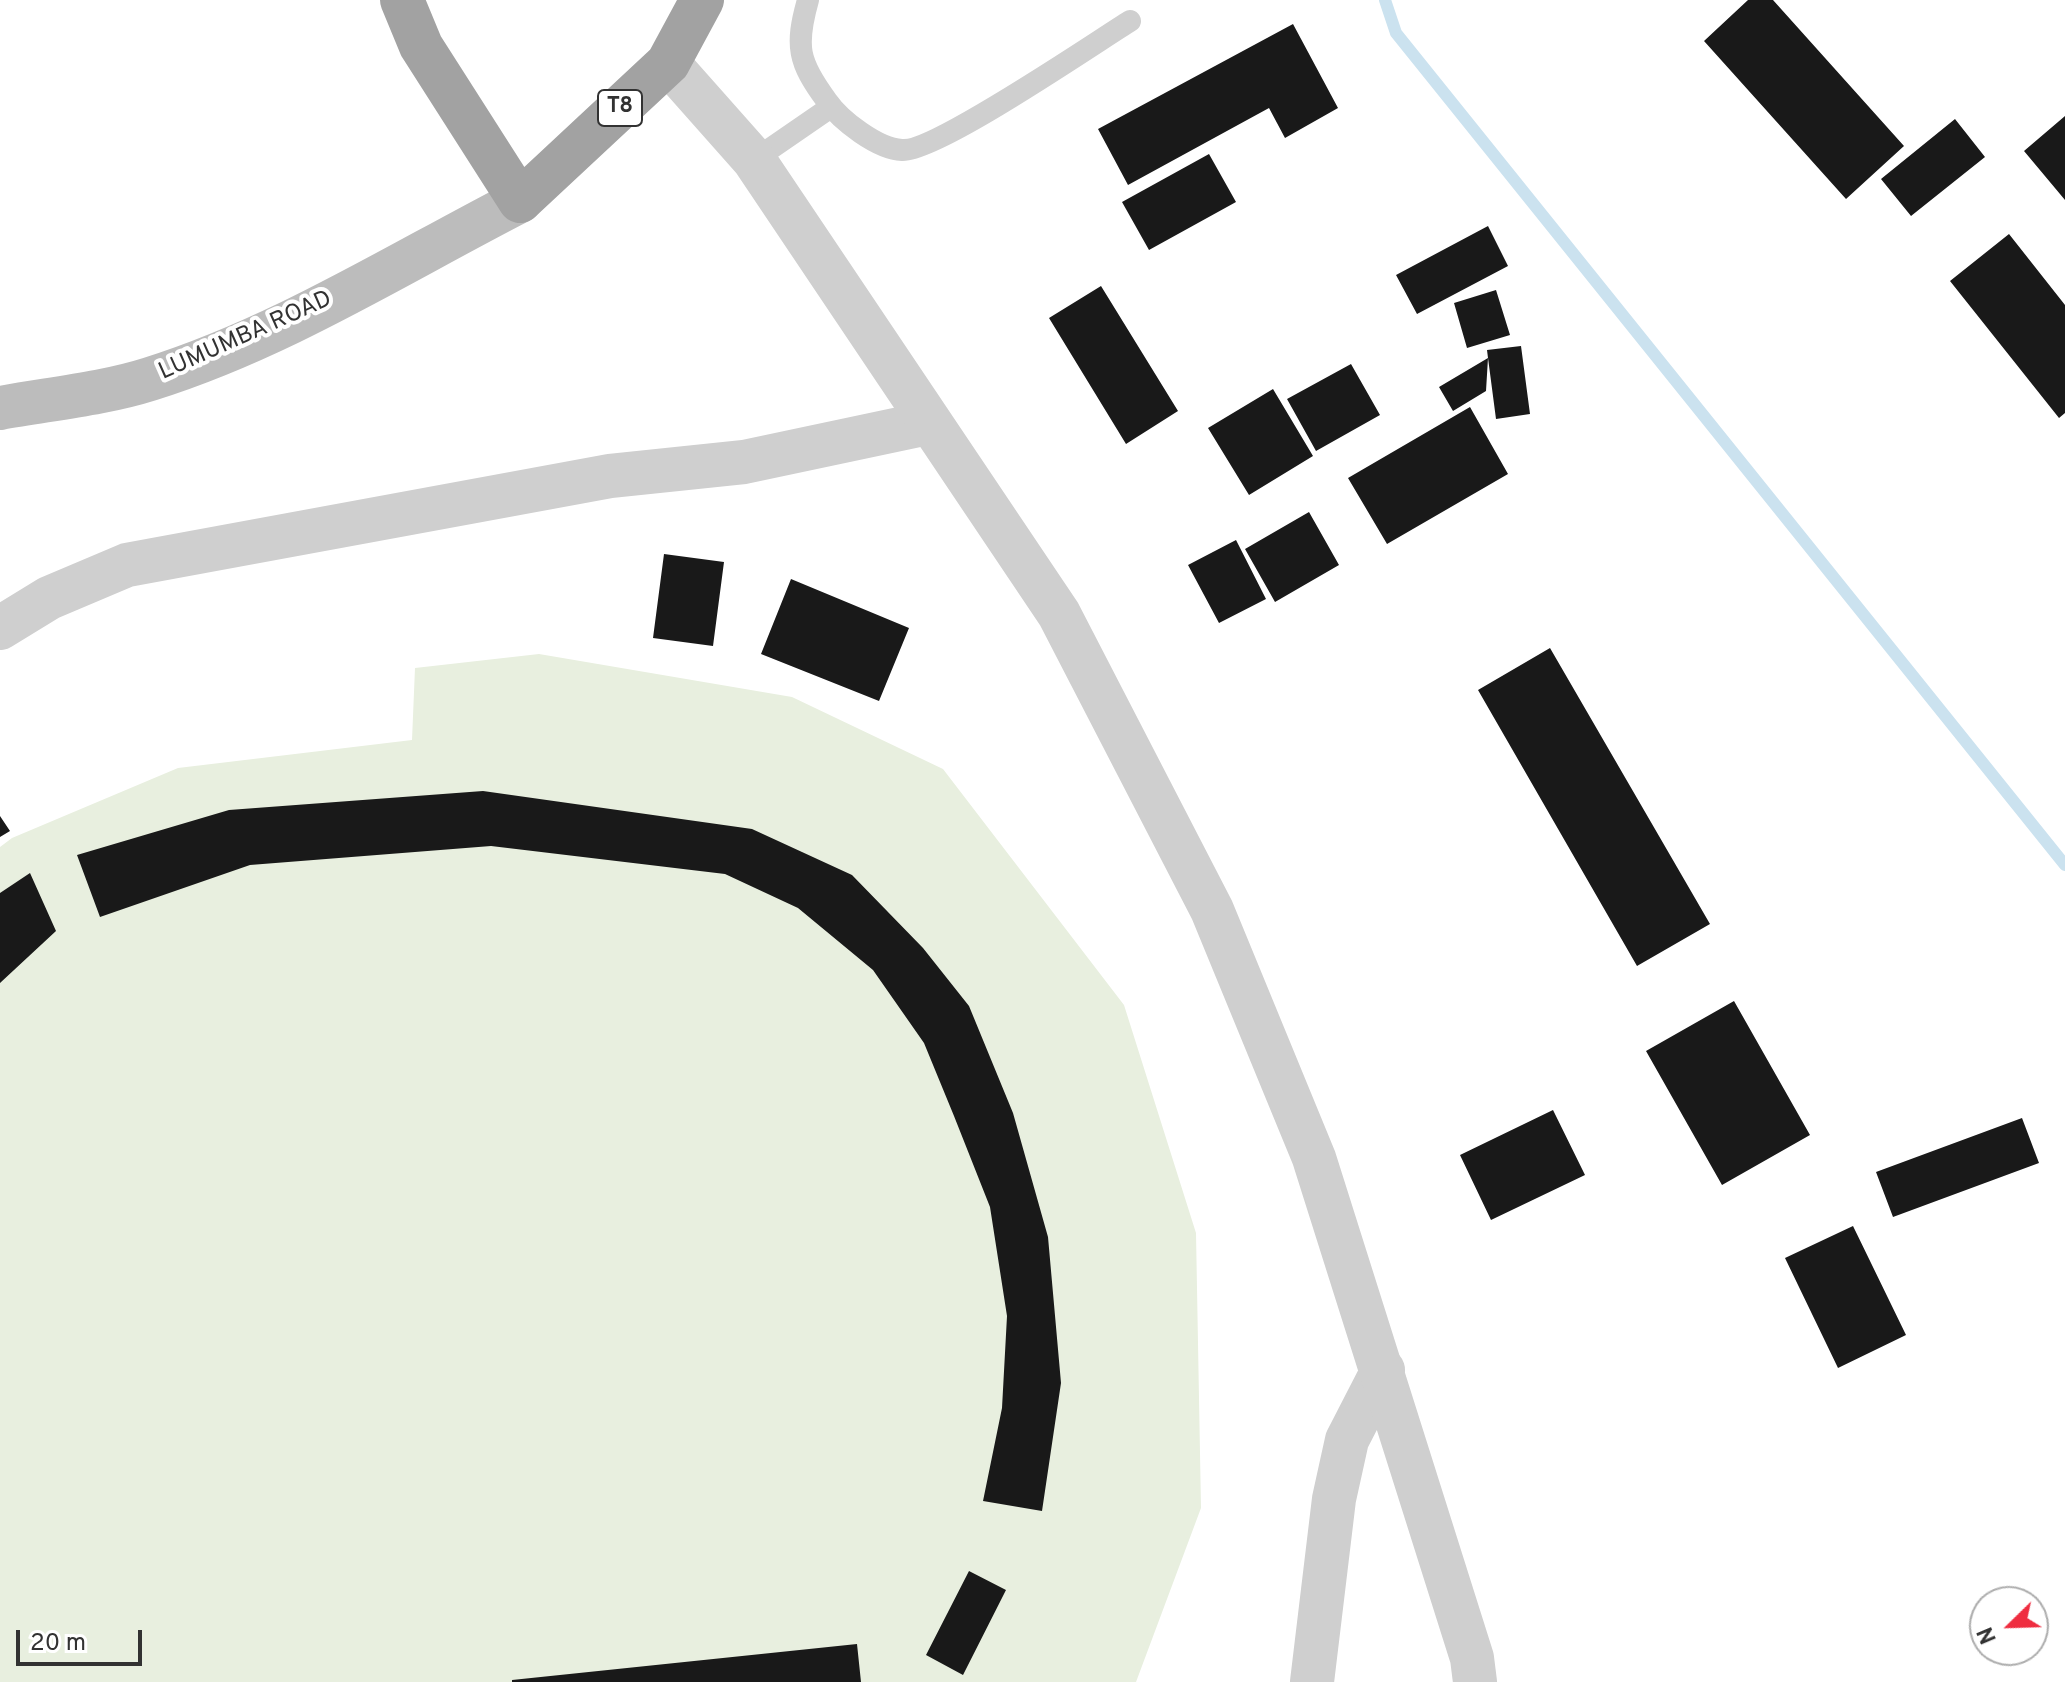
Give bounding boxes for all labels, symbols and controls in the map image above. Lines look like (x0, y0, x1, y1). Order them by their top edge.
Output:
road number: T8 (598, 90, 642, 126)
street label: LUMUMBA ROAD (155, 286, 337, 388)
north arrow (1969, 1586, 2049, 1666)
scale bar (20, 1614, 146, 1664)
text: N (1973, 1622, 2004, 1647)
text: 20 m (30, 1629, 86, 1659)

